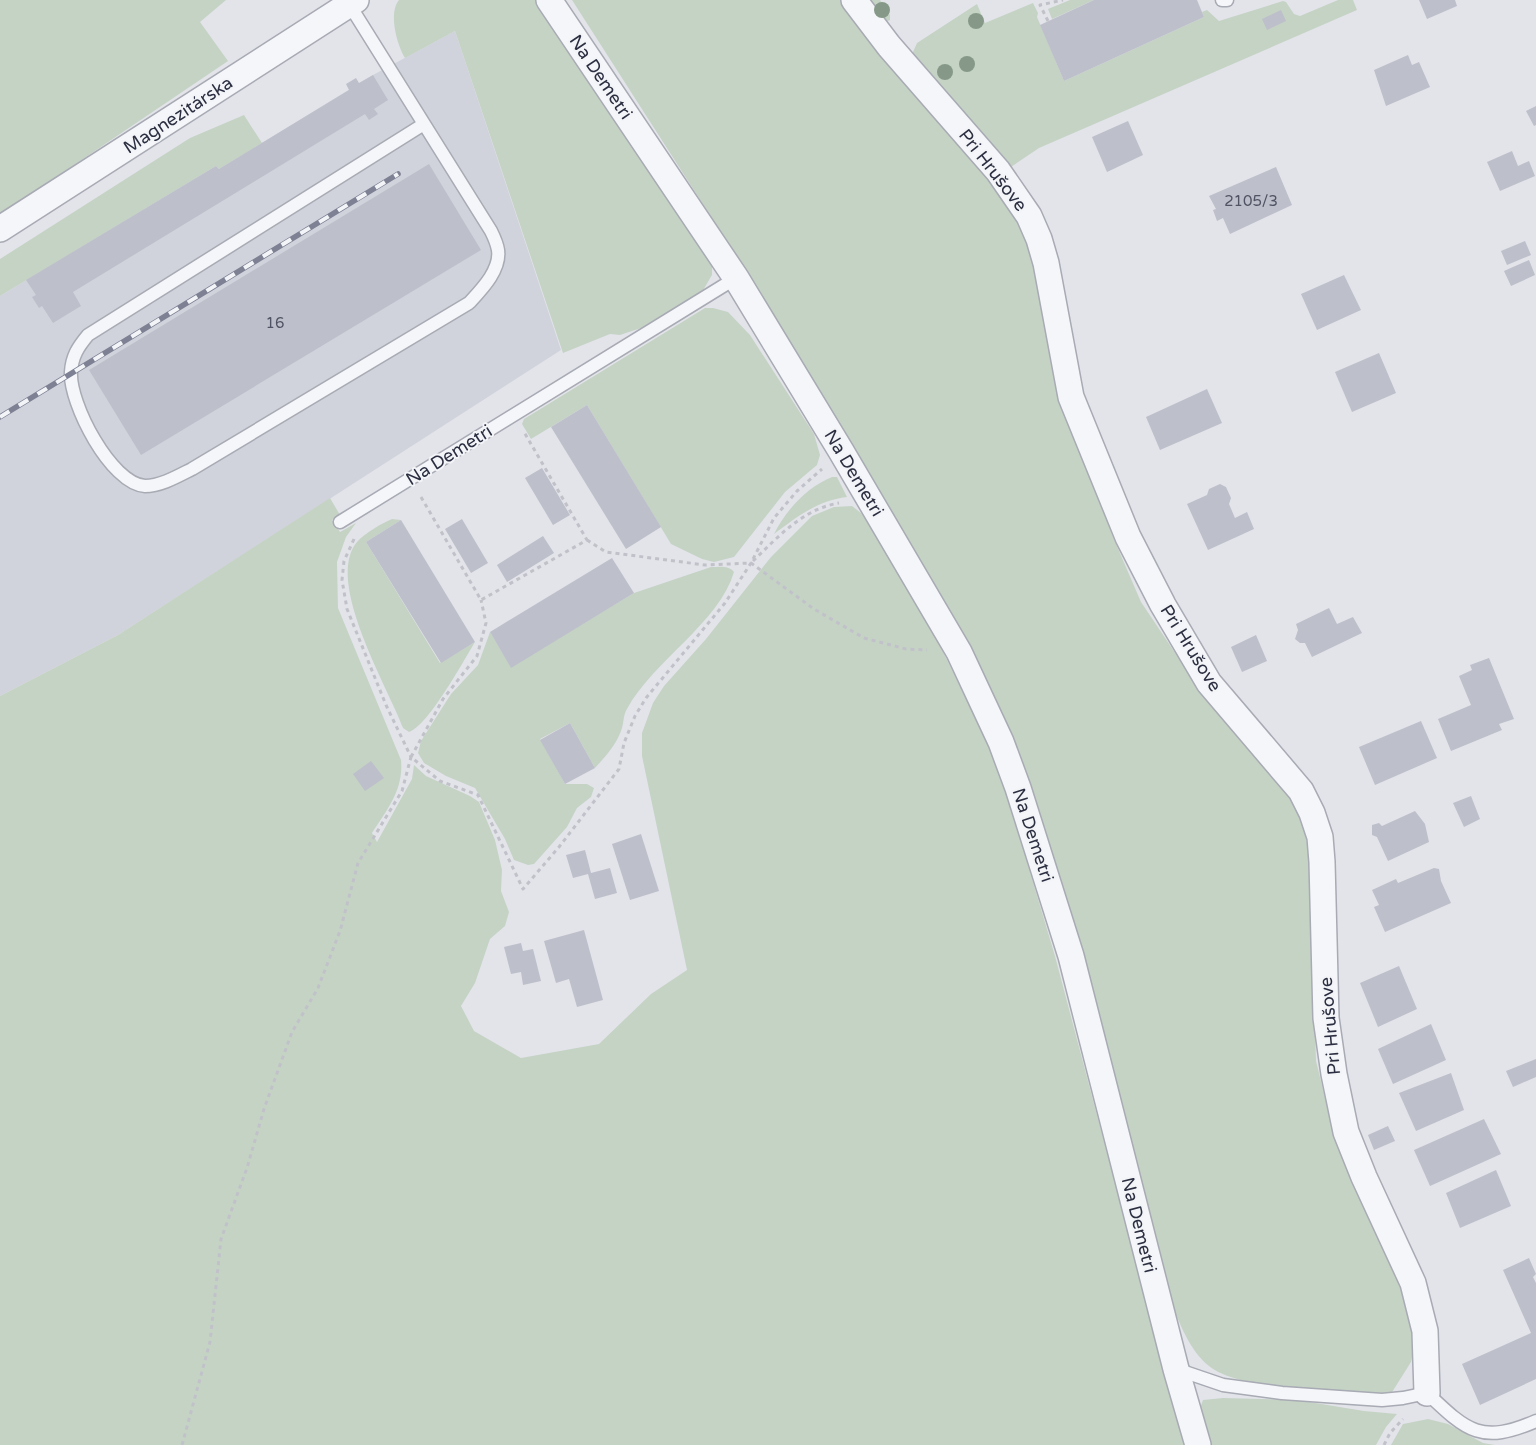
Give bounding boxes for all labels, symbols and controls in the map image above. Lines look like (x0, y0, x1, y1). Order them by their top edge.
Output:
street label: Na Demetri (565, 30, 637, 124)
street label: Magnezitárska (119, 72, 237, 158)
street label: Pri Hrušove (954, 124, 1032, 216)
house number: 2105/3 (1224, 192, 1278, 210)
house number: 16 (266, 314, 284, 332)
street label: Na Demetri (402, 420, 496, 490)
street label: Na Demetri (819, 426, 889, 520)
street label: Pri Hrušove (1156, 600, 1226, 696)
street label: Na Demetri (1007, 785, 1059, 885)
street label: Pri Hrušove (1315, 976, 1345, 1076)
street label: Na Demetri (1117, 1175, 1161, 1275)

